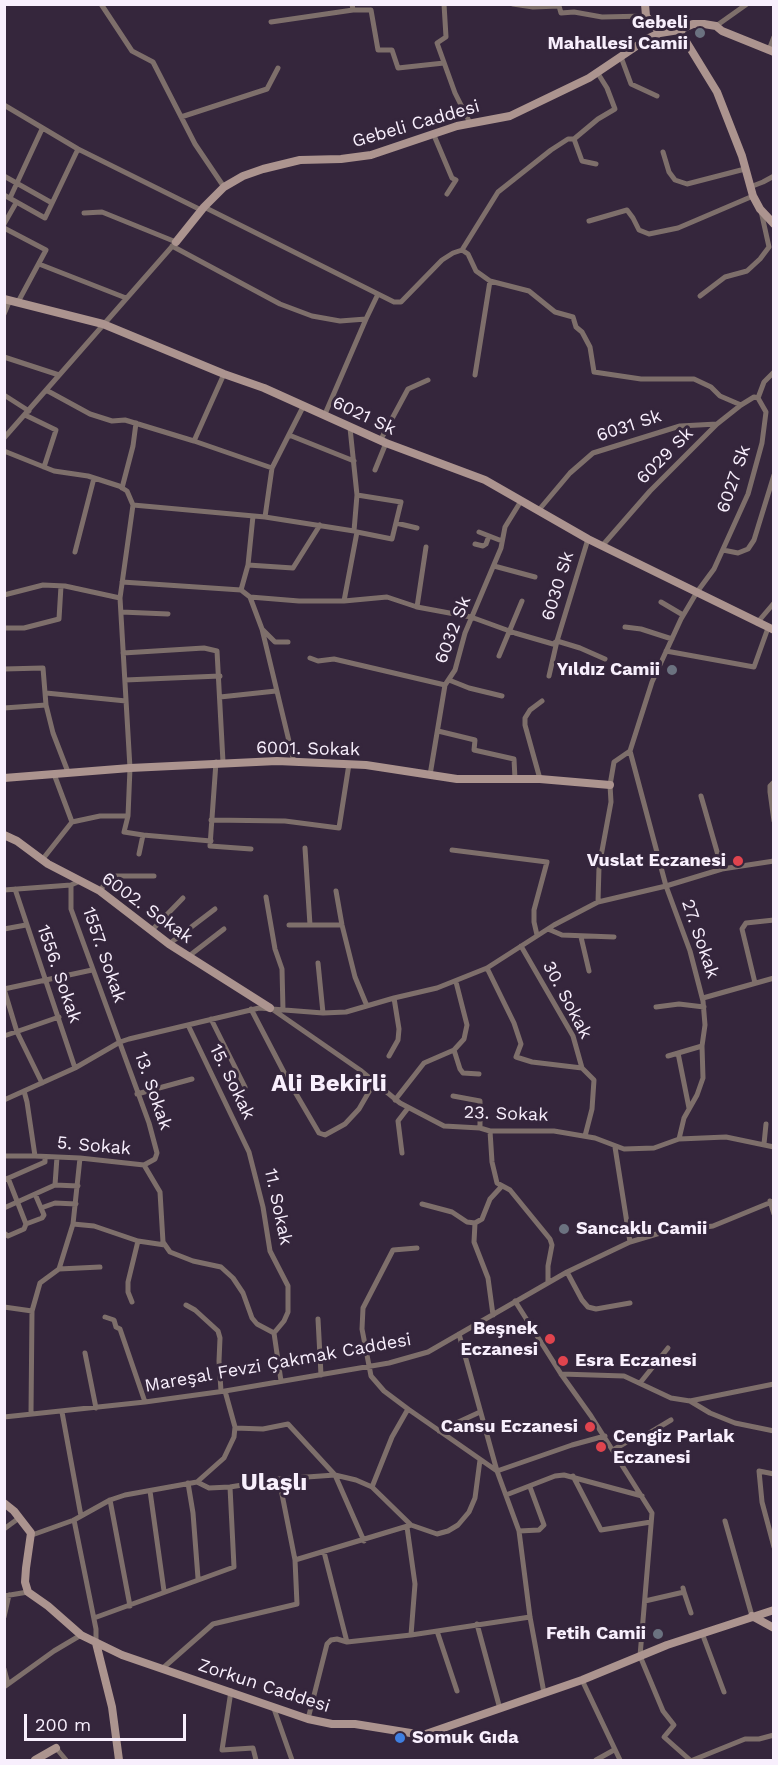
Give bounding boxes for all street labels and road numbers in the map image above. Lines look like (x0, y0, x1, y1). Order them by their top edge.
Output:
street label: Gebeli Caddesi (350, 96, 482, 152)
street label: 6021 Sk (329, 392, 399, 440)
street label: 6031 Sk (594, 405, 664, 447)
street label: 6029 Sk (632, 423, 698, 489)
street label: 6027 Sk (712, 442, 756, 516)
street label: 6030 Sk (537, 549, 579, 623)
street label: 6032 Sk (430, 593, 476, 667)
street label: 6001. Sokak (256, 737, 360, 761)
street label: 6002. Sokak (97, 868, 197, 948)
street label: 27. Sokak (676, 897, 724, 981)
street label: 1557. Sokak (78, 904, 130, 1006)
street label: 1556. Sokak (32, 922, 86, 1026)
street label: 30. Sokak (538, 957, 596, 1043)
street label: 15. Sokak (204, 1041, 260, 1123)
street label: 13. Sokak (130, 1049, 176, 1133)
street label: 23. Sokak (463, 1102, 549, 1126)
street label: 5. Sokak (56, 1132, 132, 1160)
street label: 11. Sokak (259, 1167, 297, 1247)
street label: Mareşal Fevzi Çakmak Caddesi (143, 1329, 413, 1397)
street label: Zorkun Caddesi (195, 1654, 333, 1718)

